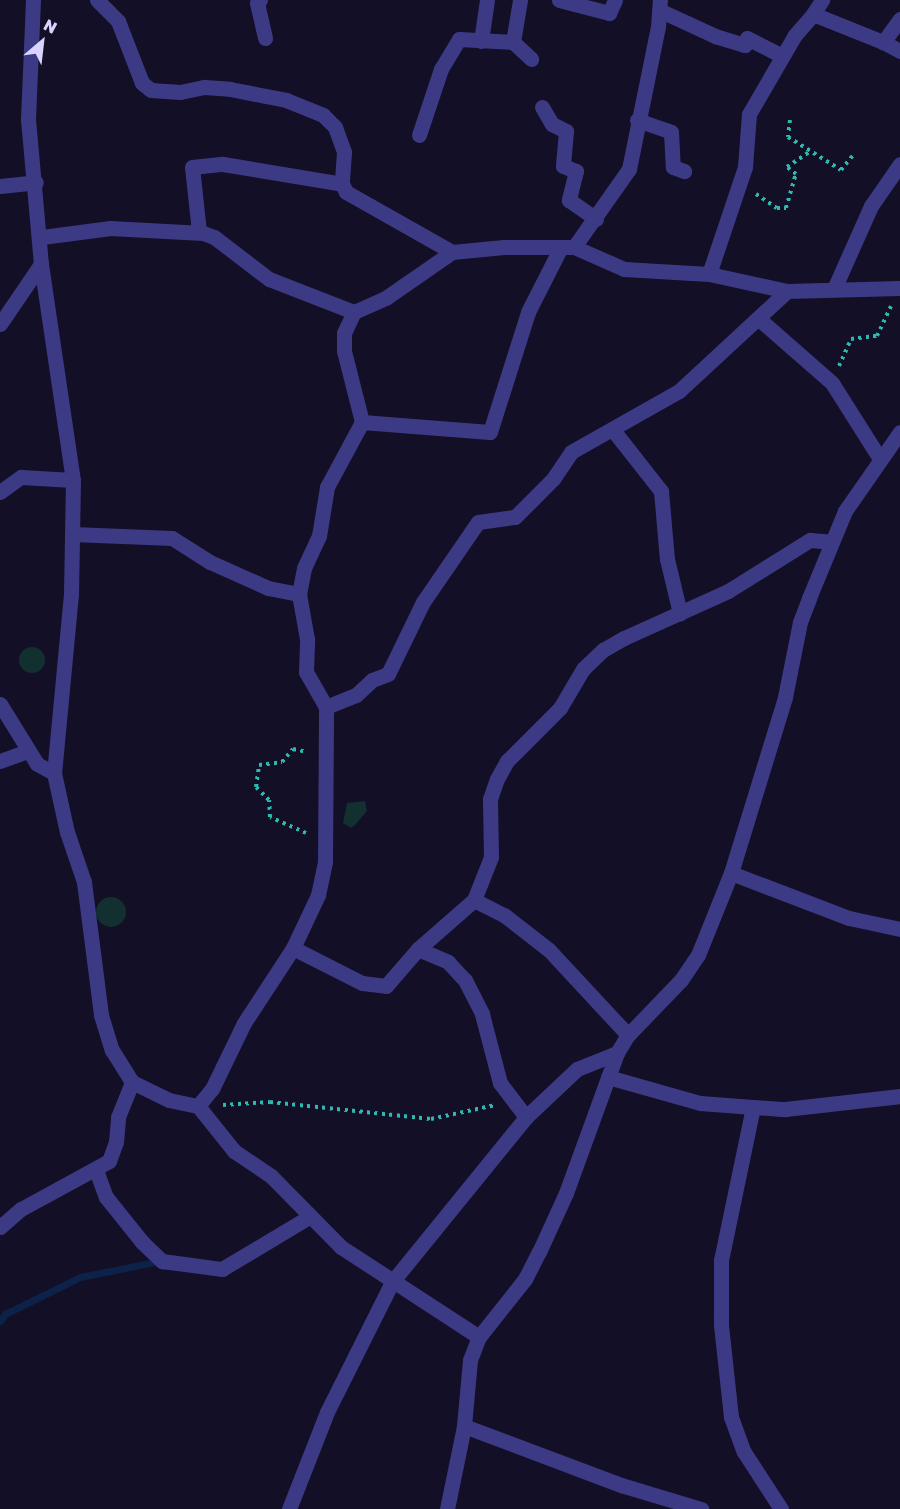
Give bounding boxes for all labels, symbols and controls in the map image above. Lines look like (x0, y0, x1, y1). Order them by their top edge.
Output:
north arrow (12, 12, 72, 72)
text: N (40, 14, 61, 38)

